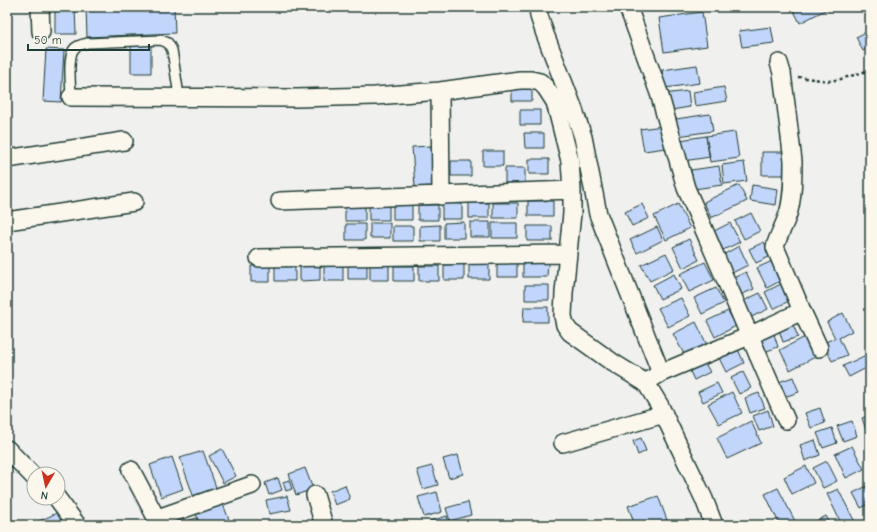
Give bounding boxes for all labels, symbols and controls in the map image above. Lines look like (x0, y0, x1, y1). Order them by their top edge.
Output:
scale bar (28, 26, 149, 52)
text: 50 m (34, 33, 62, 47)
north arrow (26, 466, 66, 506)
text: N (40, 488, 49, 502)

